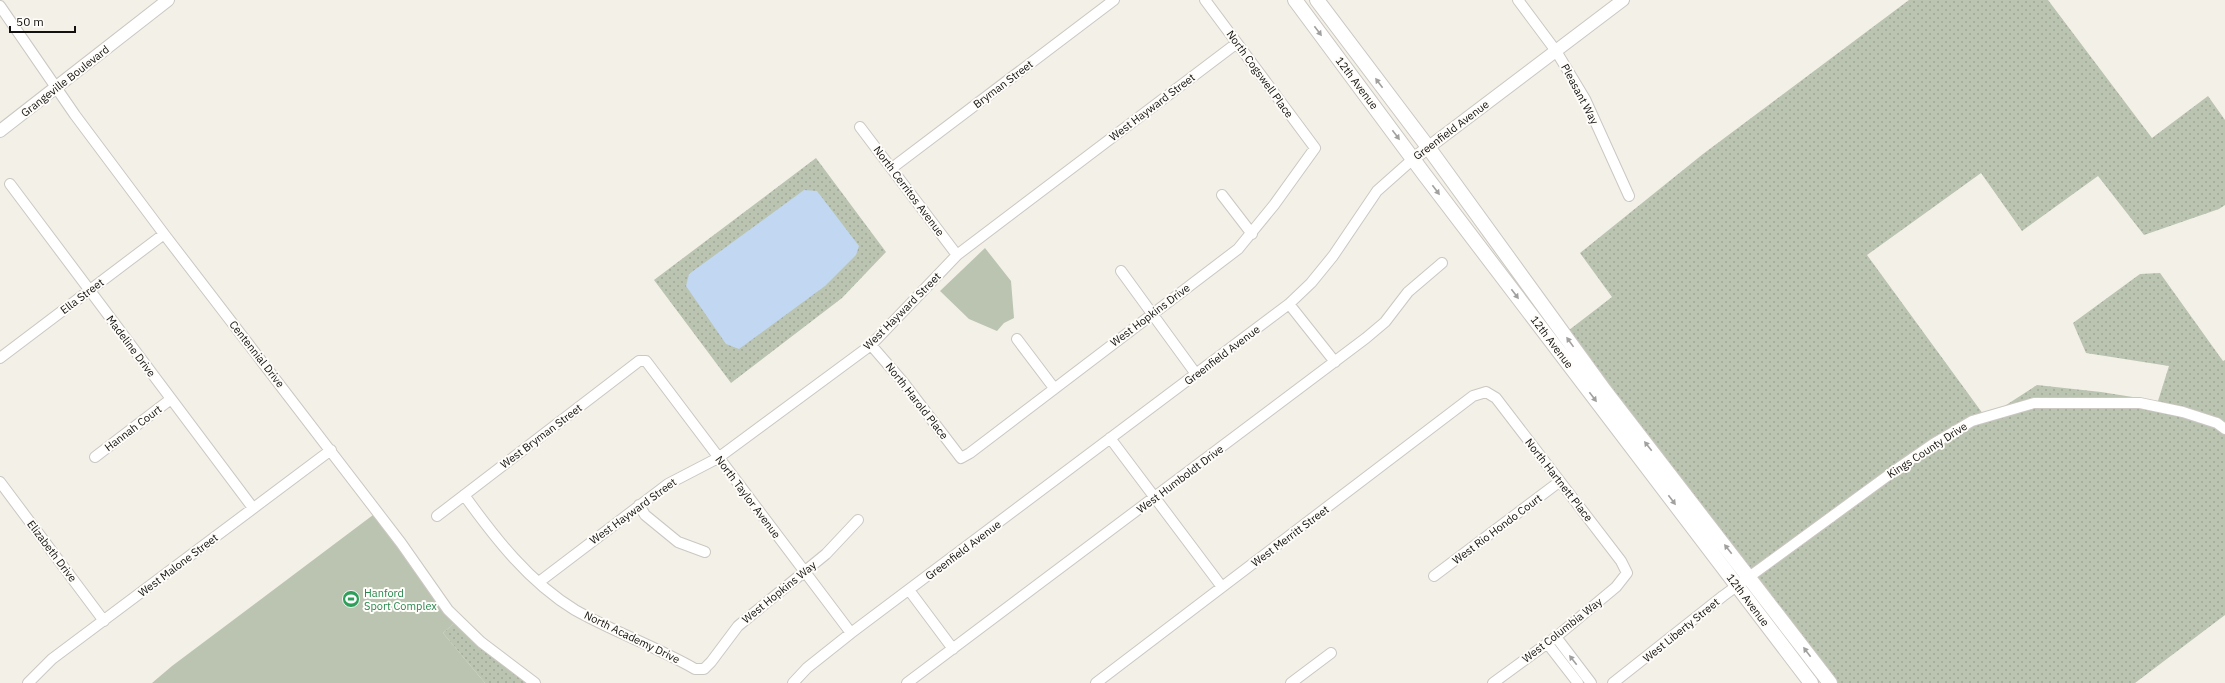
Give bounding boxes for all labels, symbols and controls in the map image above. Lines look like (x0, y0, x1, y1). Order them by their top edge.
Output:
scale bar (10, 8, 75, 34)
text: 50 m (16, 14, 44, 29)
one-way arrow (1314, 26, 1322, 37)
street label: North Cogswell Place (1224, 28, 1296, 120)
street label: Grangeville Boulevard (18, 42, 112, 120)
street label: 12th Avenue (1333, 54, 1381, 112)
street label: Bryman Street (970, 57, 1036, 111)
street label: Pleasant Way (1558, 61, 1602, 127)
street label: West Hayward Street (1106, 70, 1198, 144)
one-way arrow (1375, 77, 1384, 88)
street label: Greenfield Avenue (1410, 97, 1492, 163)
one-way arrow (1392, 130, 1400, 141)
street label: North Cerritos Avenue (871, 143, 947, 239)
one-way arrow (1432, 185, 1440, 196)
street label: West Hayward Street (860, 269, 944, 353)
street label: Ella Street (57, 275, 107, 317)
street label: West Hopkins Drive (1107, 281, 1193, 349)
one-way arrow (1510, 288, 1519, 299)
street label: Madeline Drive (103, 312, 159, 380)
street label: 12th Avenue (1528, 313, 1576, 371)
street label: Centennial Drive (226, 318, 288, 390)
street label: Greenfield Avenue (1181, 322, 1263, 388)
one-way arrow (1565, 337, 1574, 348)
street label: North Harold Place (883, 360, 951, 442)
one-way arrow (1589, 392, 1597, 402)
street label: West Bryman Street (497, 401, 585, 471)
street label: Hannah Court (102, 402, 164, 454)
street label: Kings County Drive (1884, 419, 1970, 481)
street label: North Hartnett Place (1522, 436, 1596, 524)
one-way arrow (1644, 440, 1652, 451)
street label: West Humboldt Drive (1134, 442, 1226, 516)
street label: North Taylor Avenue (712, 453, 784, 541)
street label: West Hayward Street (587, 475, 679, 547)
street label: West Rio Hondo Court (1449, 491, 1545, 567)
one-way arrow (1668, 495, 1676, 506)
street label: West Merritt Street (1248, 502, 1332, 570)
street label: Elizabeth Drive (24, 517, 80, 585)
street label: Greenfield Avenue (922, 517, 1004, 583)
street label: West Malone Street (135, 530, 221, 600)
one-way arrow (1723, 543, 1732, 554)
street label: West Hopkins Way (739, 557, 819, 626)
street label: 12th Avenue (1724, 571, 1772, 629)
place label: Hanford Sport Complex (364, 586, 437, 613)
sports icon: Hanford Sport Complex (341, 589, 361, 609)
street label: West Columbia Way (1519, 594, 1605, 666)
street label: West Liberty Street (1640, 595, 1722, 665)
street label: North Academy Drive (582, 608, 682, 666)
one-way arrow (1802, 646, 1811, 657)
one-way arrow (1569, 654, 1578, 665)

